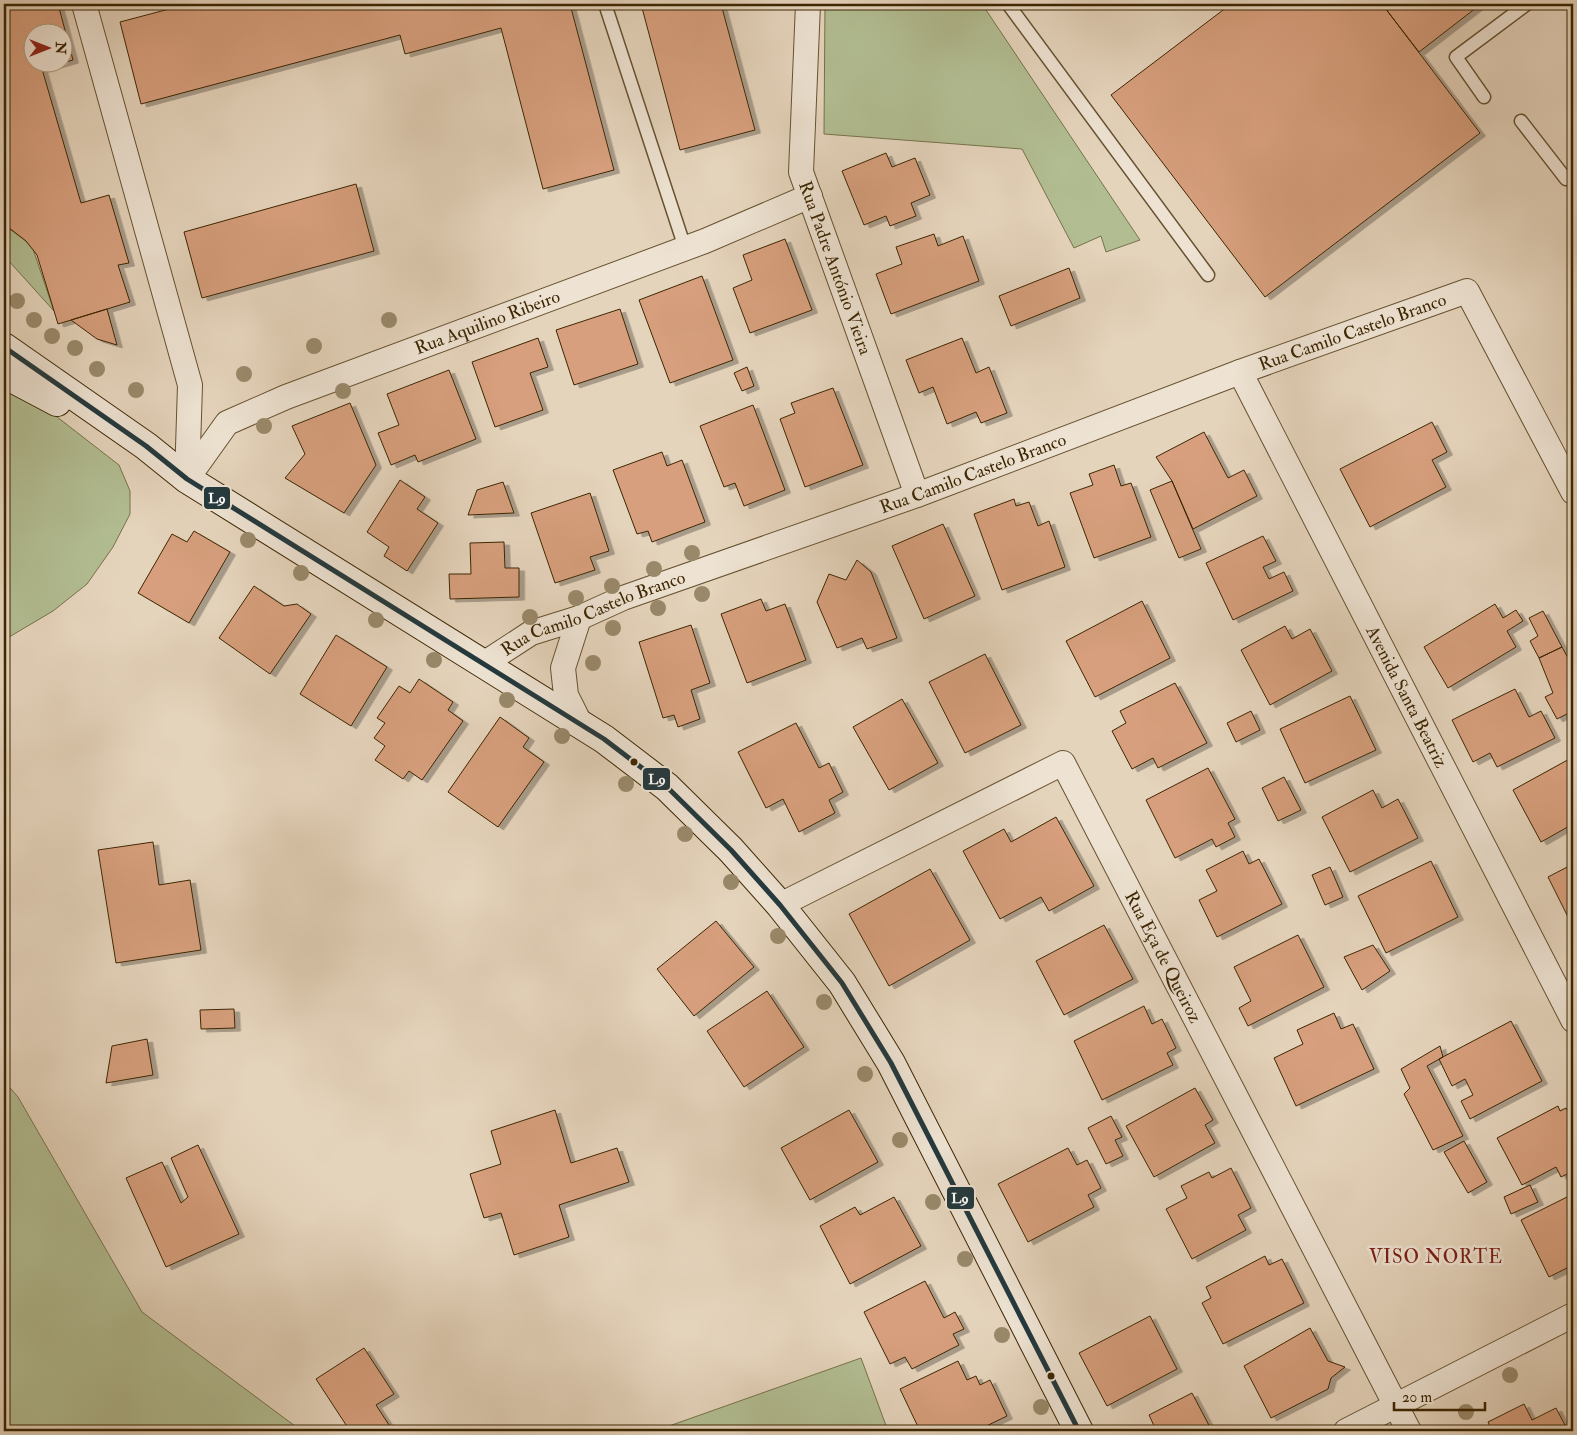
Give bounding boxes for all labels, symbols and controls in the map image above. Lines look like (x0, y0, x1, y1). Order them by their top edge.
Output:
north arrow (22, 22, 72, 72)
text: N (52, 41, 69, 55)
street label: Rua Padre António Vieira (794, 178, 877, 358)
street label: Rua Aquilino Ribeiro (411, 284, 563, 360)
street label: Rua Camilo Castelo Branco (1255, 288, 1450, 376)
street label: Rua Camilo Castelo Branco (877, 428, 1070, 519)
line badge: L9 (203, 486, 231, 510)
text: L9 (208, 490, 226, 507)
street label: Rua Camilo Castelo Branco (496, 565, 689, 661)
street label: Avenida Santa Beatriz (1360, 621, 1453, 772)
unlabelled marker (629, 757, 639, 767)
line badge: L9 (642, 767, 671, 791)
text: L9 (648, 771, 666, 788)
street label: Rua Eça de Queiroz (1120, 887, 1207, 1027)
line badge: L9 (946, 1186, 975, 1210)
text: L9 (951, 1190, 969, 1207)
district label: VISO NORTE (1369, 1245, 1503, 1269)
unlabelled marker (1046, 1371, 1056, 1381)
scale bar (1394, 1380, 1486, 1412)
text: 20 m (1402, 1388, 1432, 1407)

